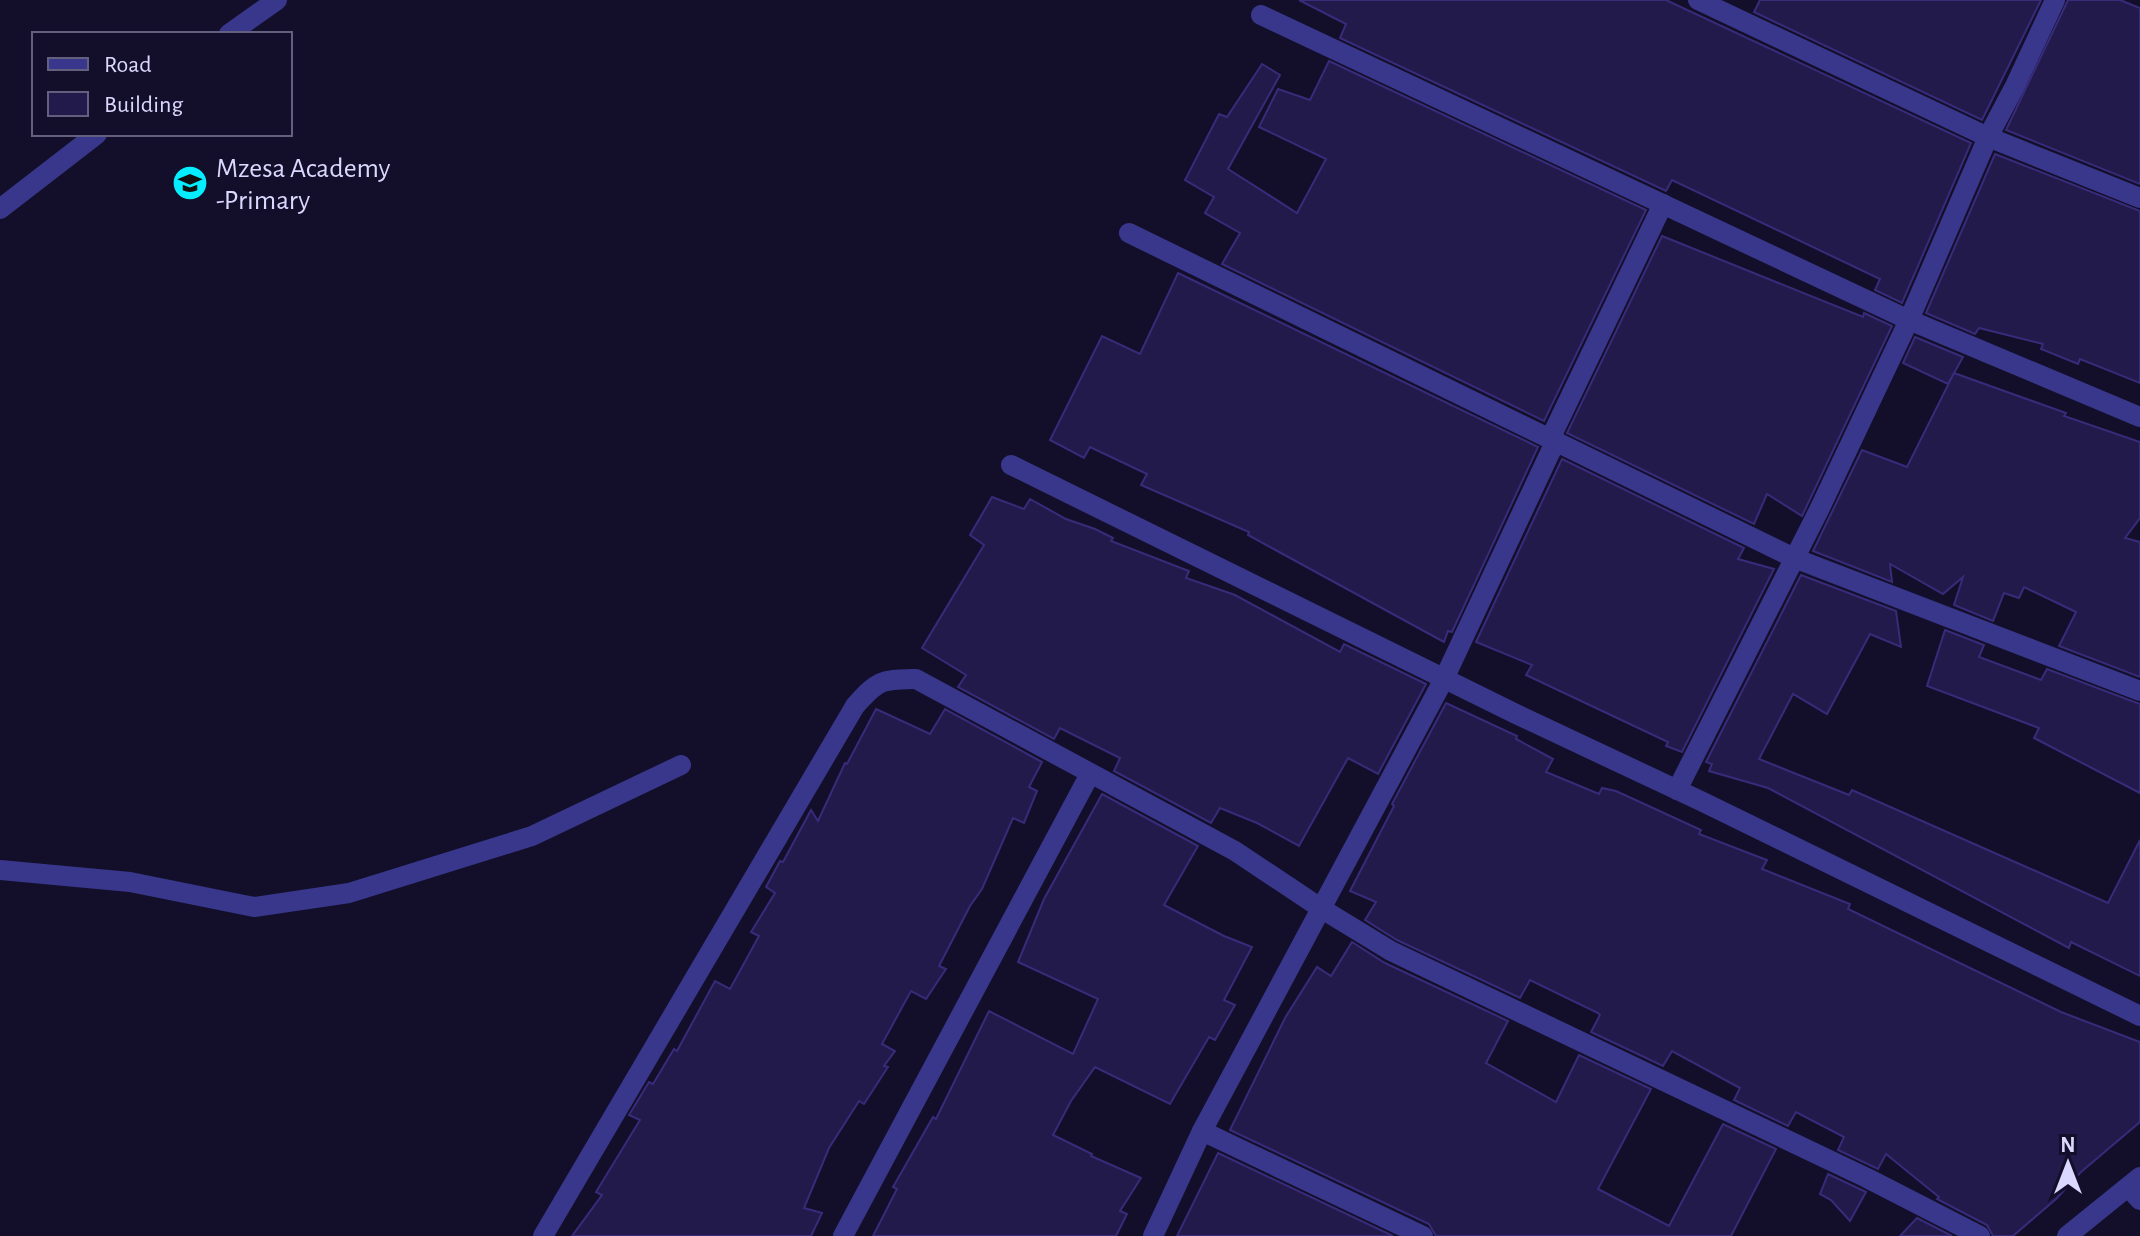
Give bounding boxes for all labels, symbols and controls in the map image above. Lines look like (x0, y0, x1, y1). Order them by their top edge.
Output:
legend (32, 32, 292, 136)
text: Road (104, 53, 152, 77)
text: Building (104, 93, 183, 117)
place label: Mzesa Academy -Primary (216, 155, 390, 215)
school or university icon: Mzesa Academy -Primary (171, 164, 209, 202)
north arrow (2028, 1124, 2108, 1204)
text: N (2060, 1134, 2076, 1156)

